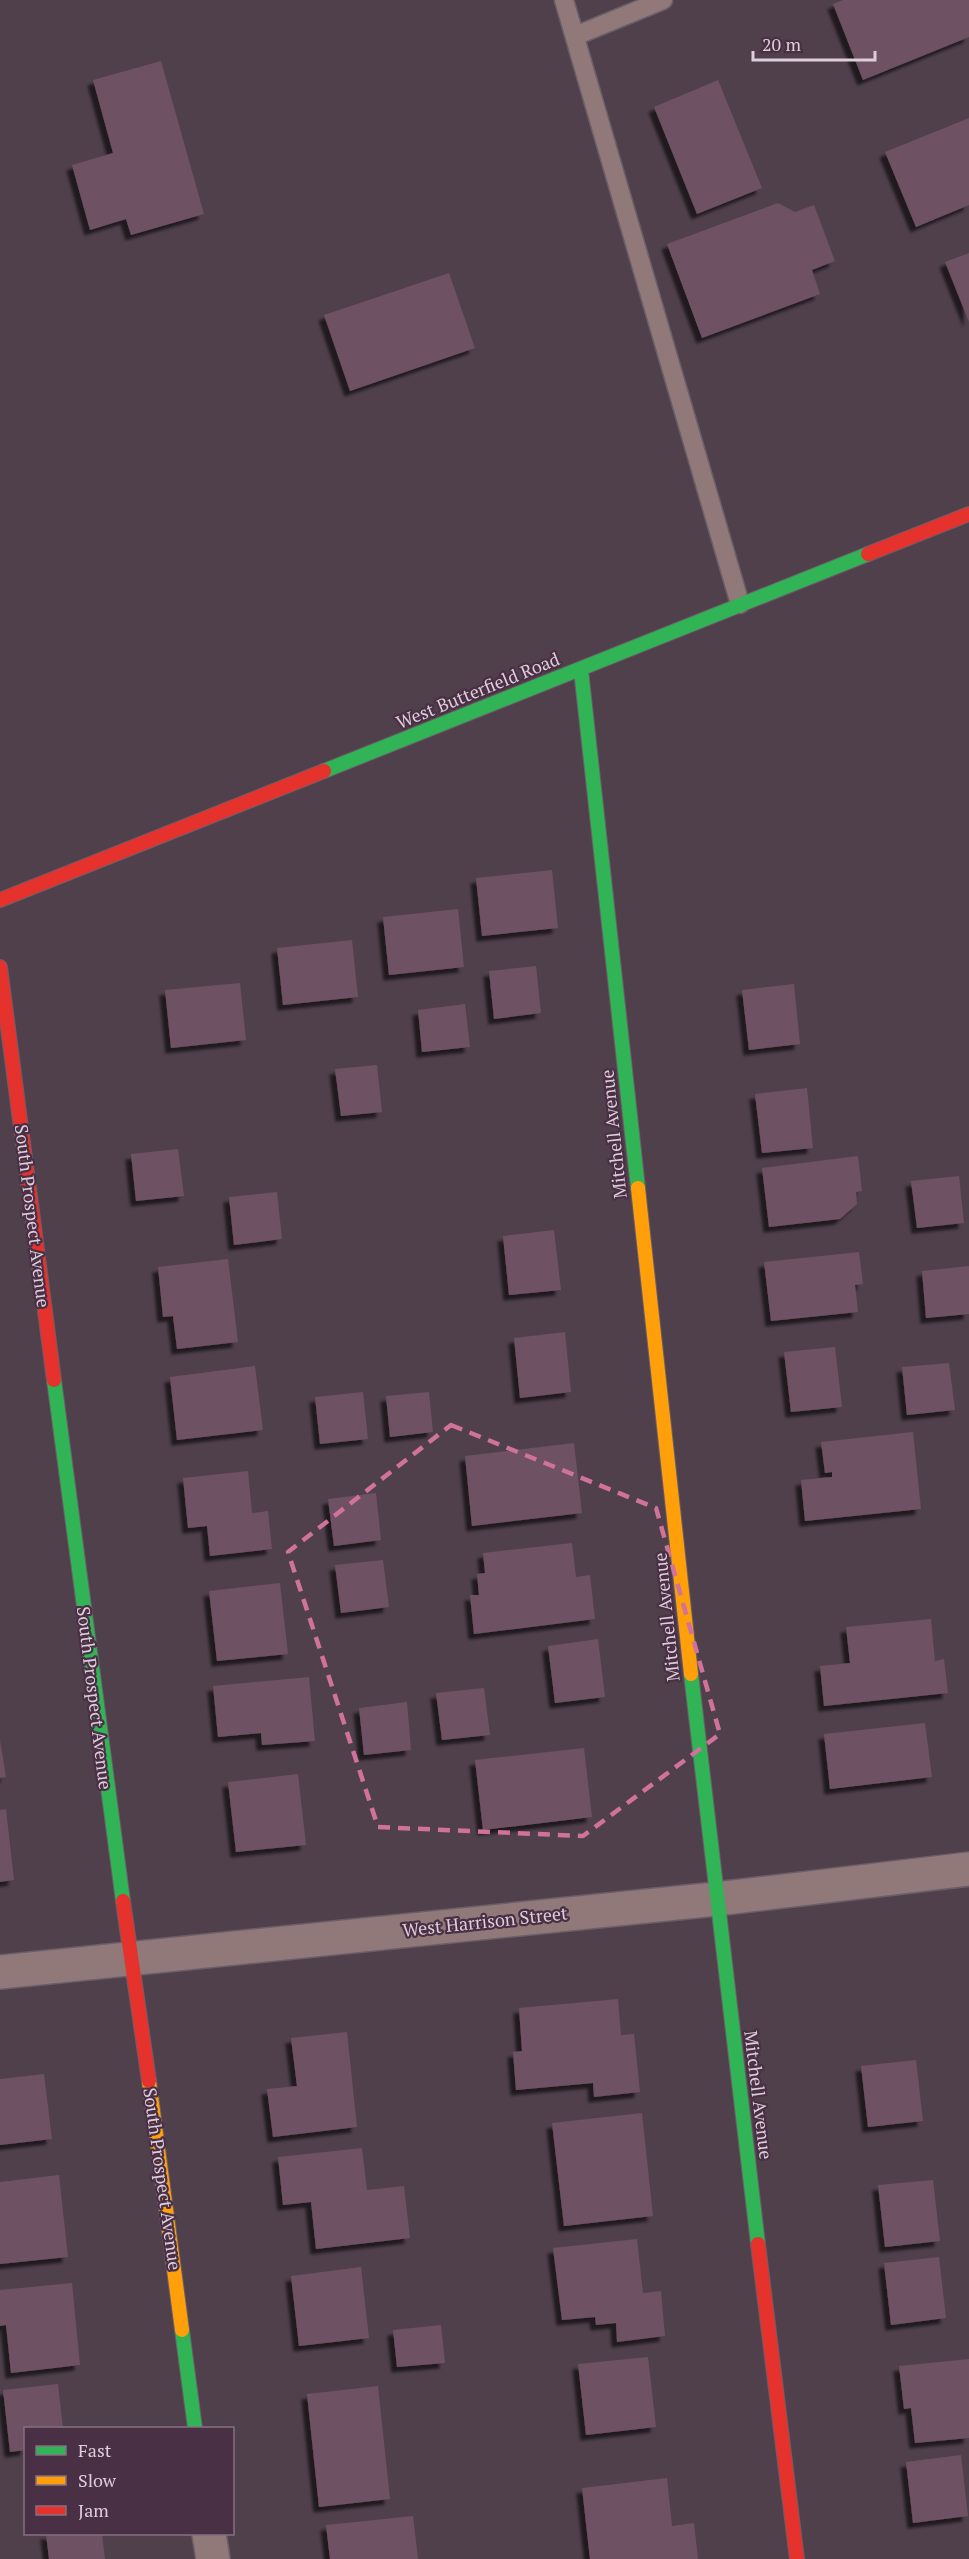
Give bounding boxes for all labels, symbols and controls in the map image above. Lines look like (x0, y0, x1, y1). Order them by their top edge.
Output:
scale bar (753, 24, 874, 62)
text: 20 m (762, 32, 802, 56)
street label: West Butterfield Road (392, 646, 563, 734)
street label: Mitchell Avenue (594, 1068, 632, 1200)
street label: South Prospect Avenue (10, 1123, 56, 1309)
street label: Mitchell Avenue (647, 1551, 685, 1683)
street label: South Prospect Avenue (72, 1605, 118, 1791)
street label: West Harrison Street (401, 1900, 569, 1942)
street label: Mitchell Avenue (739, 2029, 779, 2161)
street label: South Prospect Avenue (138, 2086, 188, 2272)
legend (24, 2427, 234, 2535)
text: Fast (78, 2438, 112, 2462)
text: Slow (78, 2468, 117, 2492)
text: Jam (78, 2498, 109, 2522)

